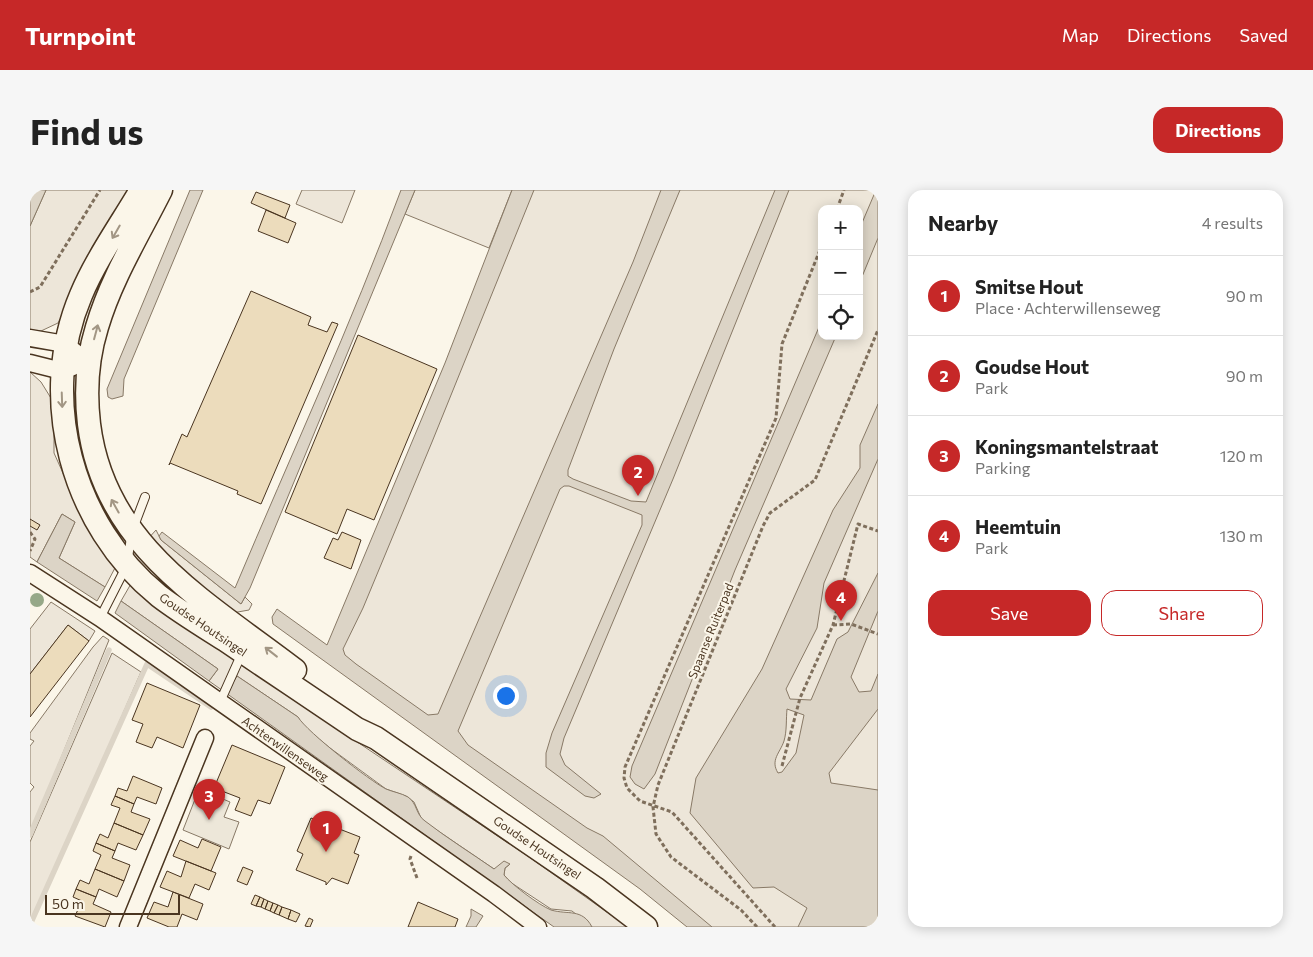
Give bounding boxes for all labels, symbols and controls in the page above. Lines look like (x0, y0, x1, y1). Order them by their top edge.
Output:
text: Turnpoint (25, 21, 136, 50)
text: Map (1062, 24, 1099, 46)
text: Directions (1127, 24, 1211, 46)
text: Saved (1239, 24, 1288, 46)
button: Directions (1153, 107, 1283, 153)
text: Find us (30, 109, 144, 152)
map controls (818, 205, 863, 340)
button: + (818, 205, 863, 250)
text: Nearby (928, 210, 998, 235)
text: 4 results (1202, 213, 1263, 232)
one-way arrow (111, 225, 121, 239)
button: − (818, 250, 863, 295)
text: Smitse Hout (975, 275, 1083, 298)
text: 1 (940, 286, 948, 305)
text: 90 m (1226, 286, 1263, 305)
button: locate (818, 295, 863, 340)
text: Place · Achterwillenseweg (975, 298, 1161, 317)
one-way arrow (92, 324, 101, 340)
text: Goudse Hout (975, 355, 1089, 378)
text: 2 (939, 366, 949, 385)
text: 90 m (1226, 366, 1263, 385)
text: Park (975, 378, 1008, 397)
one-way arrow (57, 392, 66, 408)
text: Koningsmantelstraat (975, 435, 1159, 458)
text: 3 (939, 446, 949, 465)
text: 120 m (1220, 446, 1263, 465)
pin: 2 (622, 455, 654, 496)
text: Parking (975, 458, 1030, 477)
one-way arrow (110, 499, 119, 514)
text: Heemtuin (975, 515, 1061, 538)
text: 4 (939, 526, 949, 545)
text: 130 m (1220, 526, 1263, 545)
text: Park (975, 538, 1008, 557)
pin: 4 (825, 580, 857, 621)
street label: Spaanse Ruiterpad (685, 581, 736, 680)
street label: Goudse Houtsingel (157, 590, 250, 659)
button: Save (928, 590, 1091, 636)
button: Share (1101, 590, 1263, 636)
one-way arrow (265, 646, 278, 657)
your location (493, 683, 519, 709)
street label: Achterwillenseweg (240, 713, 332, 784)
pin: 3 (193, 779, 225, 820)
pin: 1 (310, 811, 342, 852)
street label: Goudse Houtsingel (491, 813, 584, 882)
scale bar (45, 892, 180, 915)
text: 50 m (52, 895, 84, 912)

